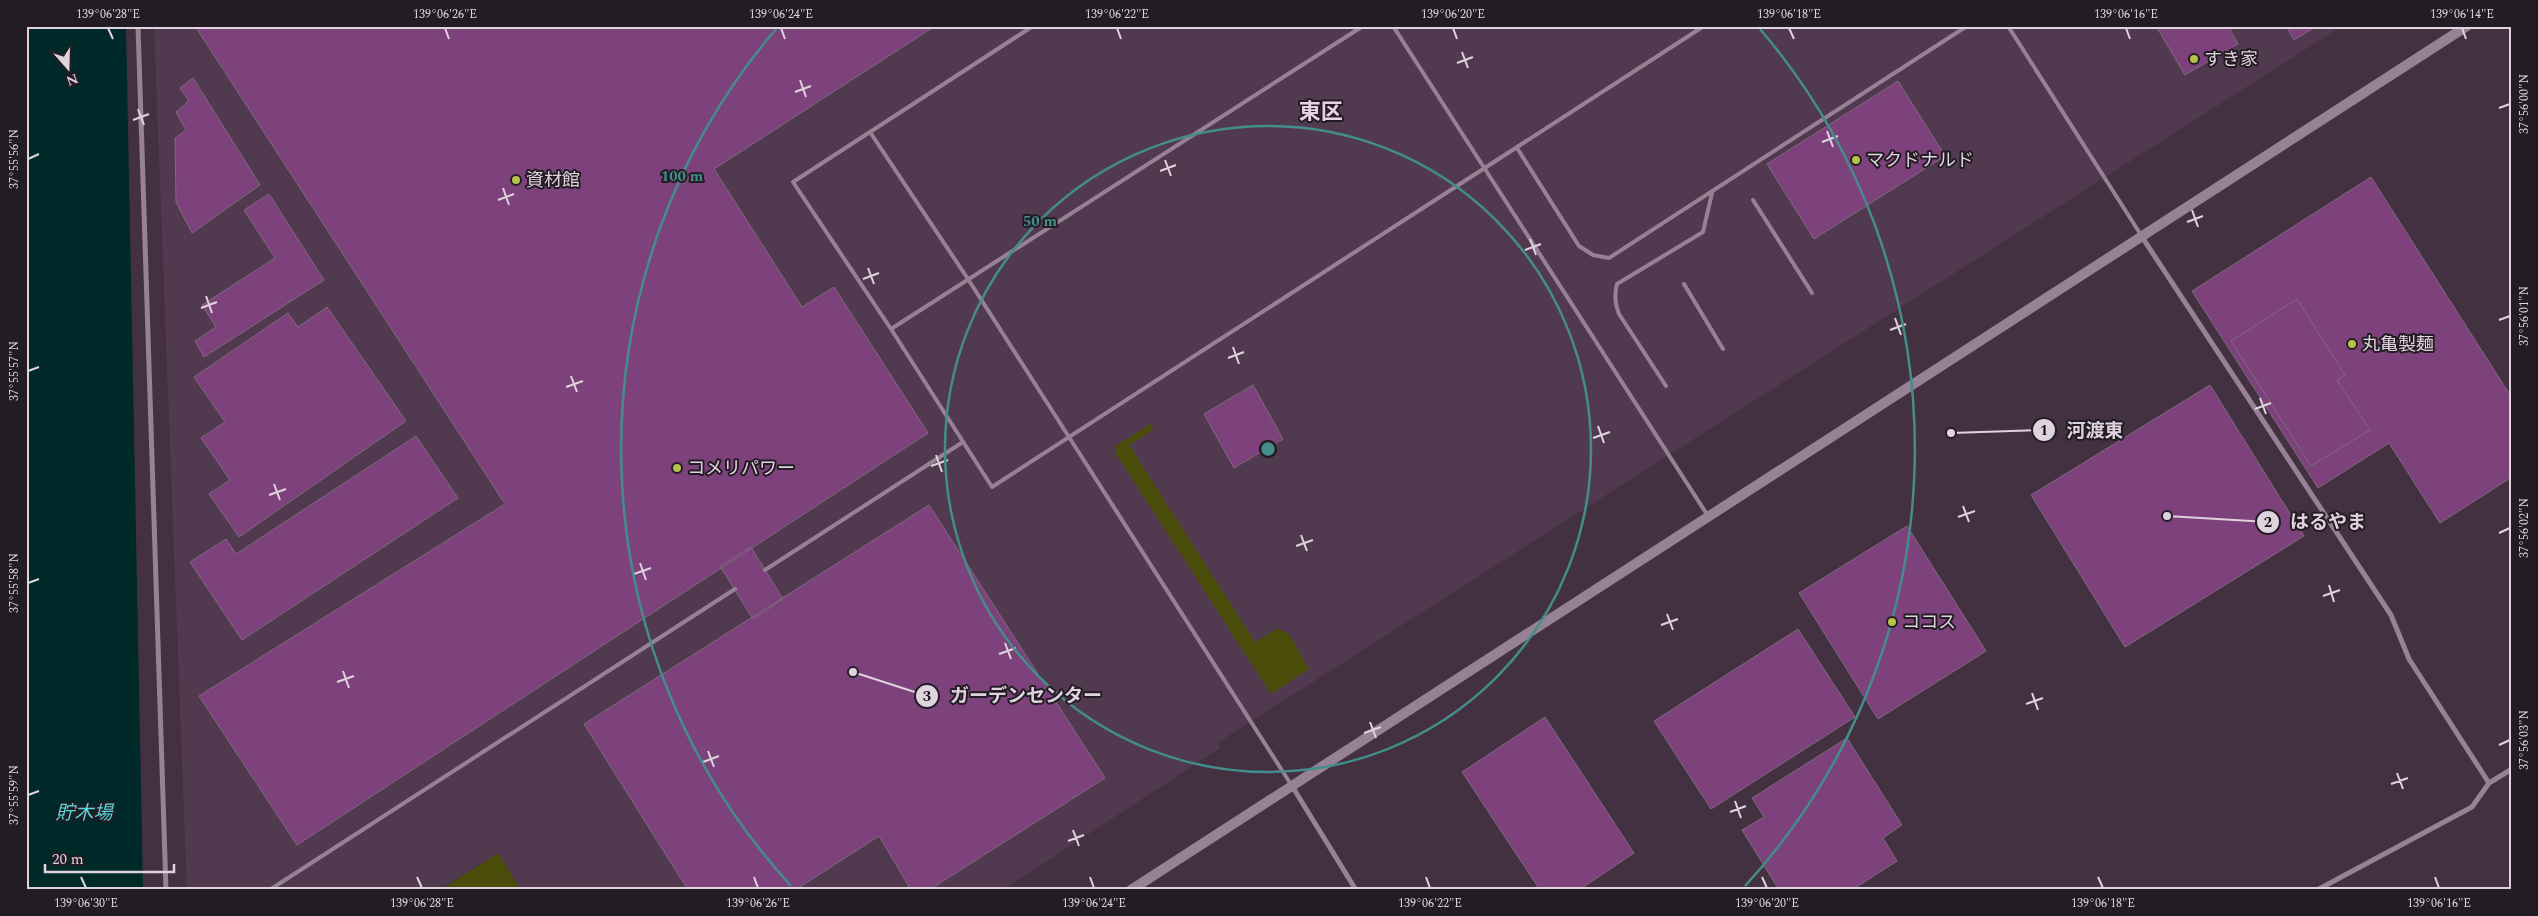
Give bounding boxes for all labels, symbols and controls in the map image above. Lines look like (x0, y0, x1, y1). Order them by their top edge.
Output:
text: 139°06'28"E (76, 5, 140, 24)
text: 139°06'26"E (413, 5, 477, 24)
text: 139°06'24"E (749, 5, 813, 24)
text: 139°06'22"E (1085, 5, 1149, 24)
text: 139°06'20"E (1421, 5, 1485, 24)
text: 139°06'18"E (1757, 5, 1821, 24)
text: 139°06'16"E (2094, 5, 2158, 24)
text: 139°06'14"E (2430, 5, 2494, 24)
north arrow (42, 42, 92, 92)
place label: すき家 (2204, 46, 2258, 73)
marker: すき家 (2188, 53, 2200, 65)
text: N (63, 68, 81, 92)
text: 37°56'00"N (2515, 74, 2534, 134)
district label: 東区 (1299, 96, 1343, 129)
text: 37°55'56"N (5, 129, 24, 189)
place label: マクドナルド (1866, 147, 1974, 174)
marker: マクドナルド (1850, 154, 1862, 166)
text: 100 m (661, 165, 704, 188)
place label: 資材館 (526, 167, 580, 194)
marker: 資材館 (510, 174, 522, 186)
text: 50 m (1023, 210, 1058, 233)
text: 37°56'01"N (2515, 286, 2534, 346)
place label: 丸亀製麺 (2362, 331, 2434, 358)
marker: 丸亀製麺 (2346, 338, 2358, 350)
text: 37°55'57"N (5, 341, 24, 401)
callout: 河渡東 (2032, 413, 2134, 447)
text: 河渡東 (2066, 417, 2124, 446)
text: 1 (2040, 419, 2048, 442)
centre of rings (1259, 440, 1277, 458)
place label: コメリパワー (687, 455, 795, 482)
marker: コメリパワー (671, 462, 683, 474)
text: 37°56'02"N (2515, 498, 2534, 558)
callout: はるやま (2255, 505, 2376, 539)
text: はるやま (2290, 508, 2366, 537)
text: 2 (2264, 511, 2272, 534)
text: 37°55'58"N (5, 553, 24, 613)
place label: ココス (1902, 609, 1956, 636)
marker: ココス (1886, 616, 1898, 628)
callout: ガーデンセンター (915, 679, 1112, 713)
text: ガーデンセンター (950, 682, 1102, 711)
text: 3 (923, 685, 931, 708)
text: 37°56'03"N (2515, 710, 2534, 770)
text: 37°55'59"N (5, 765, 24, 825)
water label: 貯木場 (55, 799, 114, 828)
scale bar (45, 841, 174, 873)
text: 20 m (52, 848, 84, 871)
text: 139°06'30"E (54, 894, 118, 913)
text: 139°06'28"E (390, 894, 454, 913)
text: 139°06'26"E (726, 894, 790, 913)
text: 139°06'24"E (1062, 894, 1126, 913)
text: 139°06'22"E (1398, 894, 1462, 913)
text: 139°06'20"E (1735, 894, 1799, 913)
text: 139°06'18"E (2071, 894, 2135, 913)
text: 139°06'16"E (2407, 894, 2471, 913)

